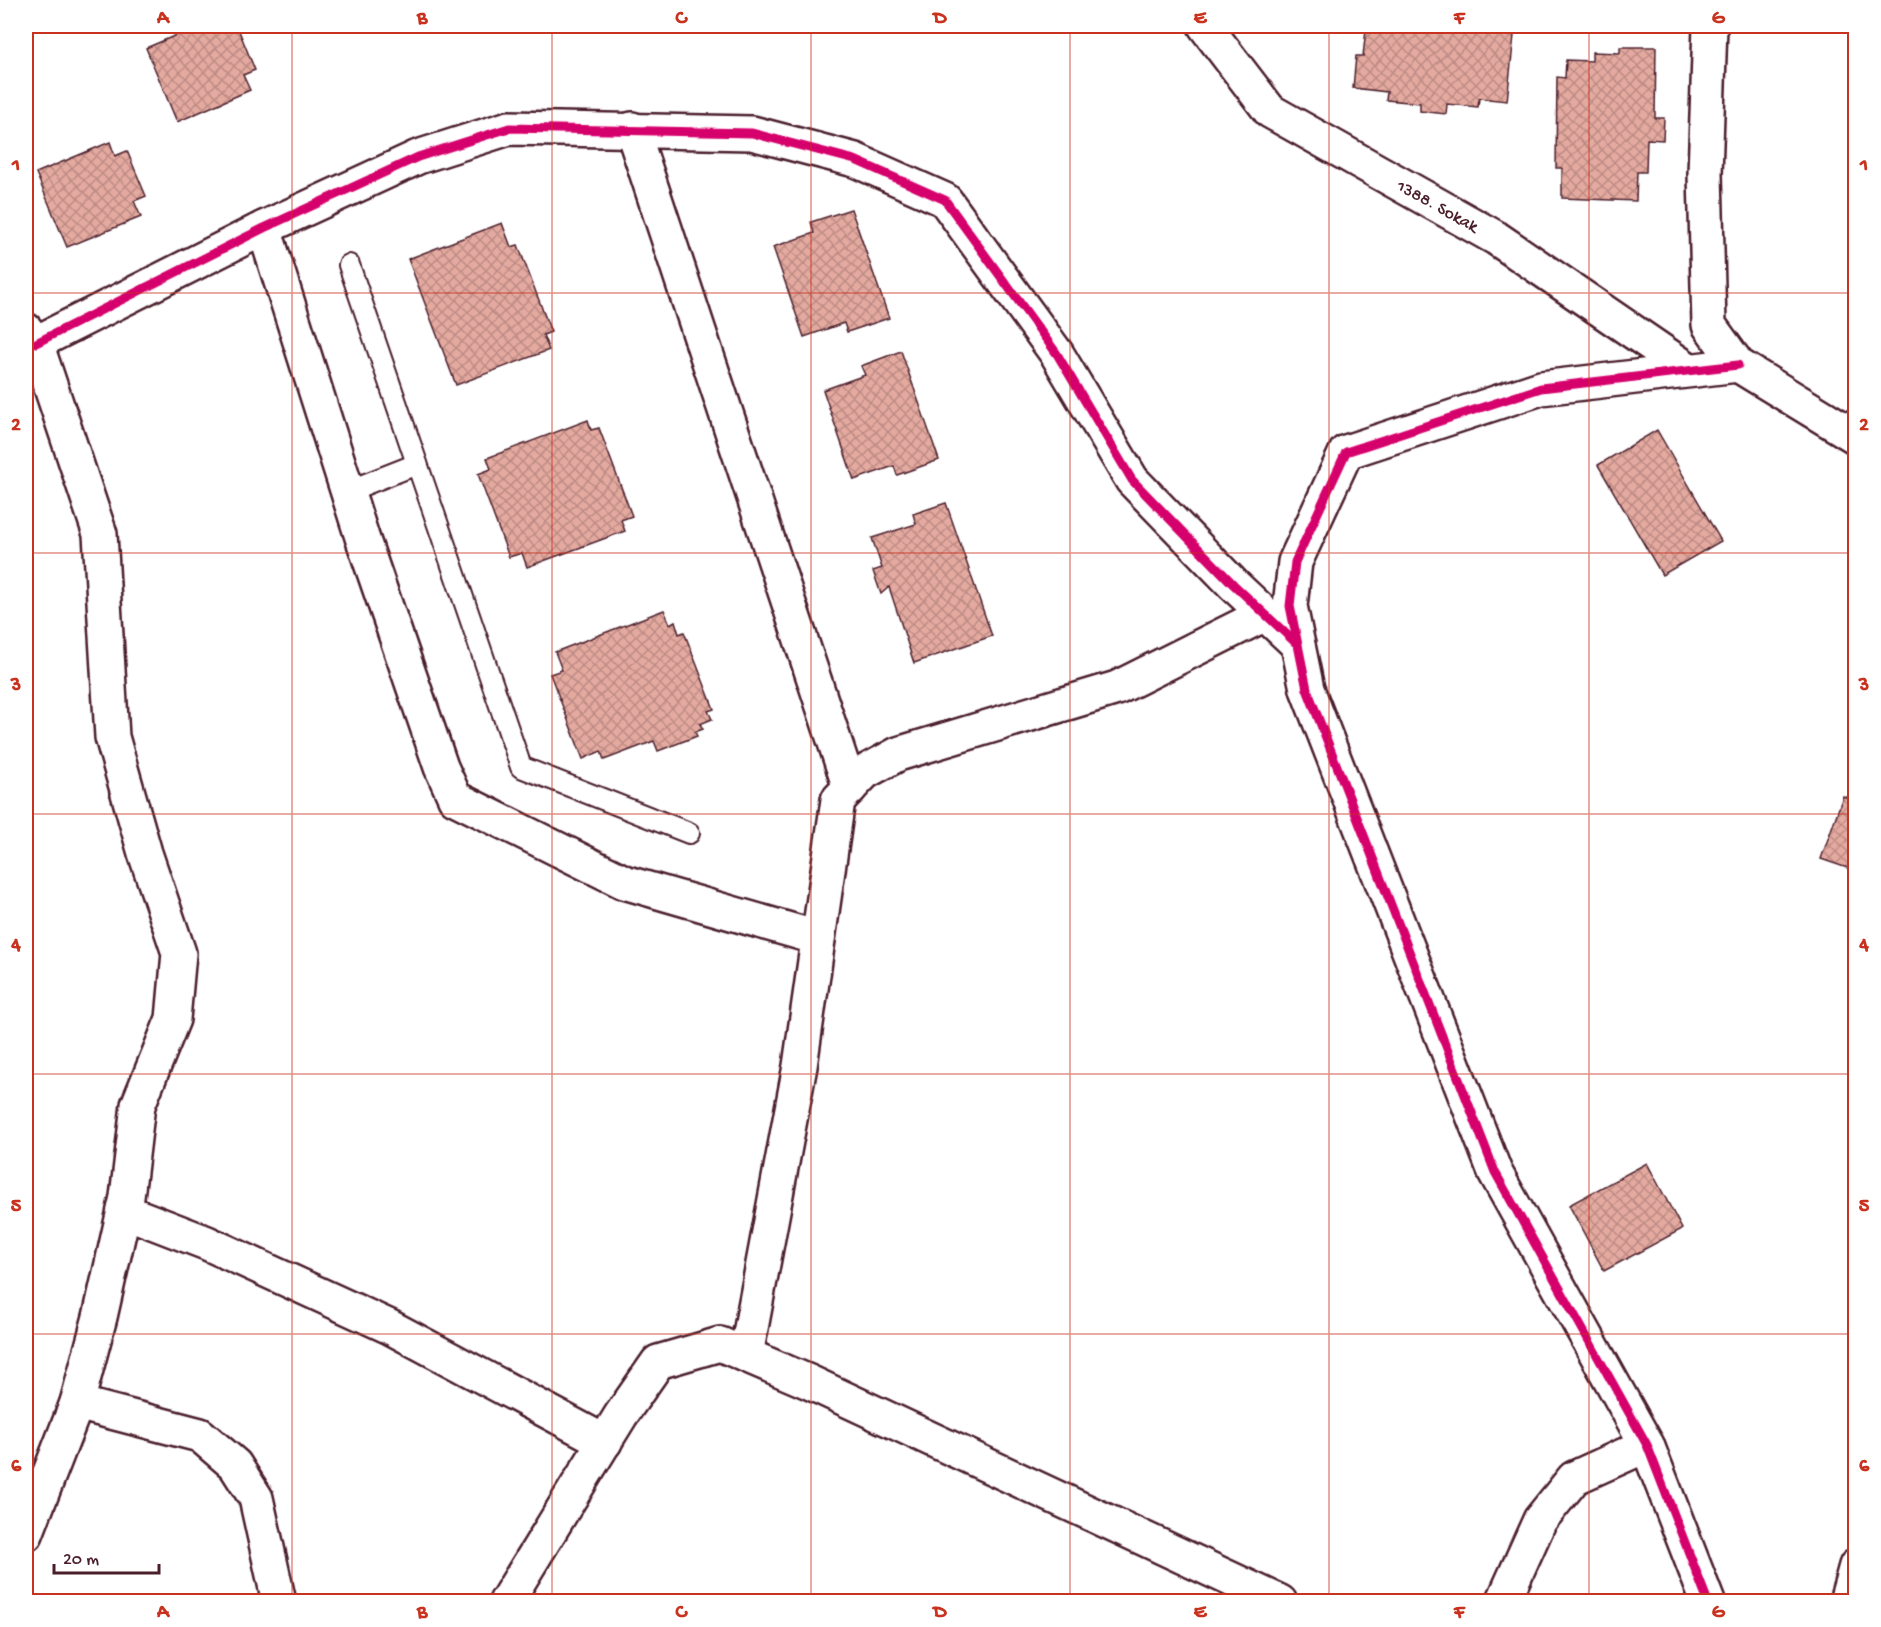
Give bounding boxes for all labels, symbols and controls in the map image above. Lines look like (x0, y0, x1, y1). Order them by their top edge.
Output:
text: A (156, 8, 171, 31)
text: B (416, 8, 428, 31)
text: C (675, 8, 689, 31)
text: D (931, 8, 947, 31)
text: E (1194, 8, 1208, 31)
text: F (1453, 8, 1466, 31)
text: G (1712, 8, 1726, 31)
text: 1 (11, 155, 20, 178)
text: 1 (1859, 155, 1868, 178)
street label: 1388. Sokak (1391, 176, 1483, 239)
text: 2 (11, 415, 21, 438)
text: 2 (1859, 415, 1869, 438)
text: 3 (10, 675, 21, 698)
text: 3 (1858, 675, 1869, 698)
text: 4 (10, 935, 21, 958)
text: 4 (1858, 935, 1869, 958)
text: 5 (11, 1196, 22, 1219)
text: 5 (1859, 1196, 1870, 1219)
text: 6 (11, 1456, 22, 1479)
text: 6 (1859, 1456, 1870, 1479)
scale bar (54, 1537, 159, 1575)
text: 20 m (63, 1550, 99, 1571)
text: A (156, 1602, 171, 1625)
text: B (416, 1602, 428, 1625)
text: C (675, 1602, 689, 1625)
text: D (931, 1602, 947, 1625)
text: E (1194, 1602, 1208, 1625)
text: F (1453, 1602, 1466, 1625)
text: G (1712, 1602, 1726, 1625)

